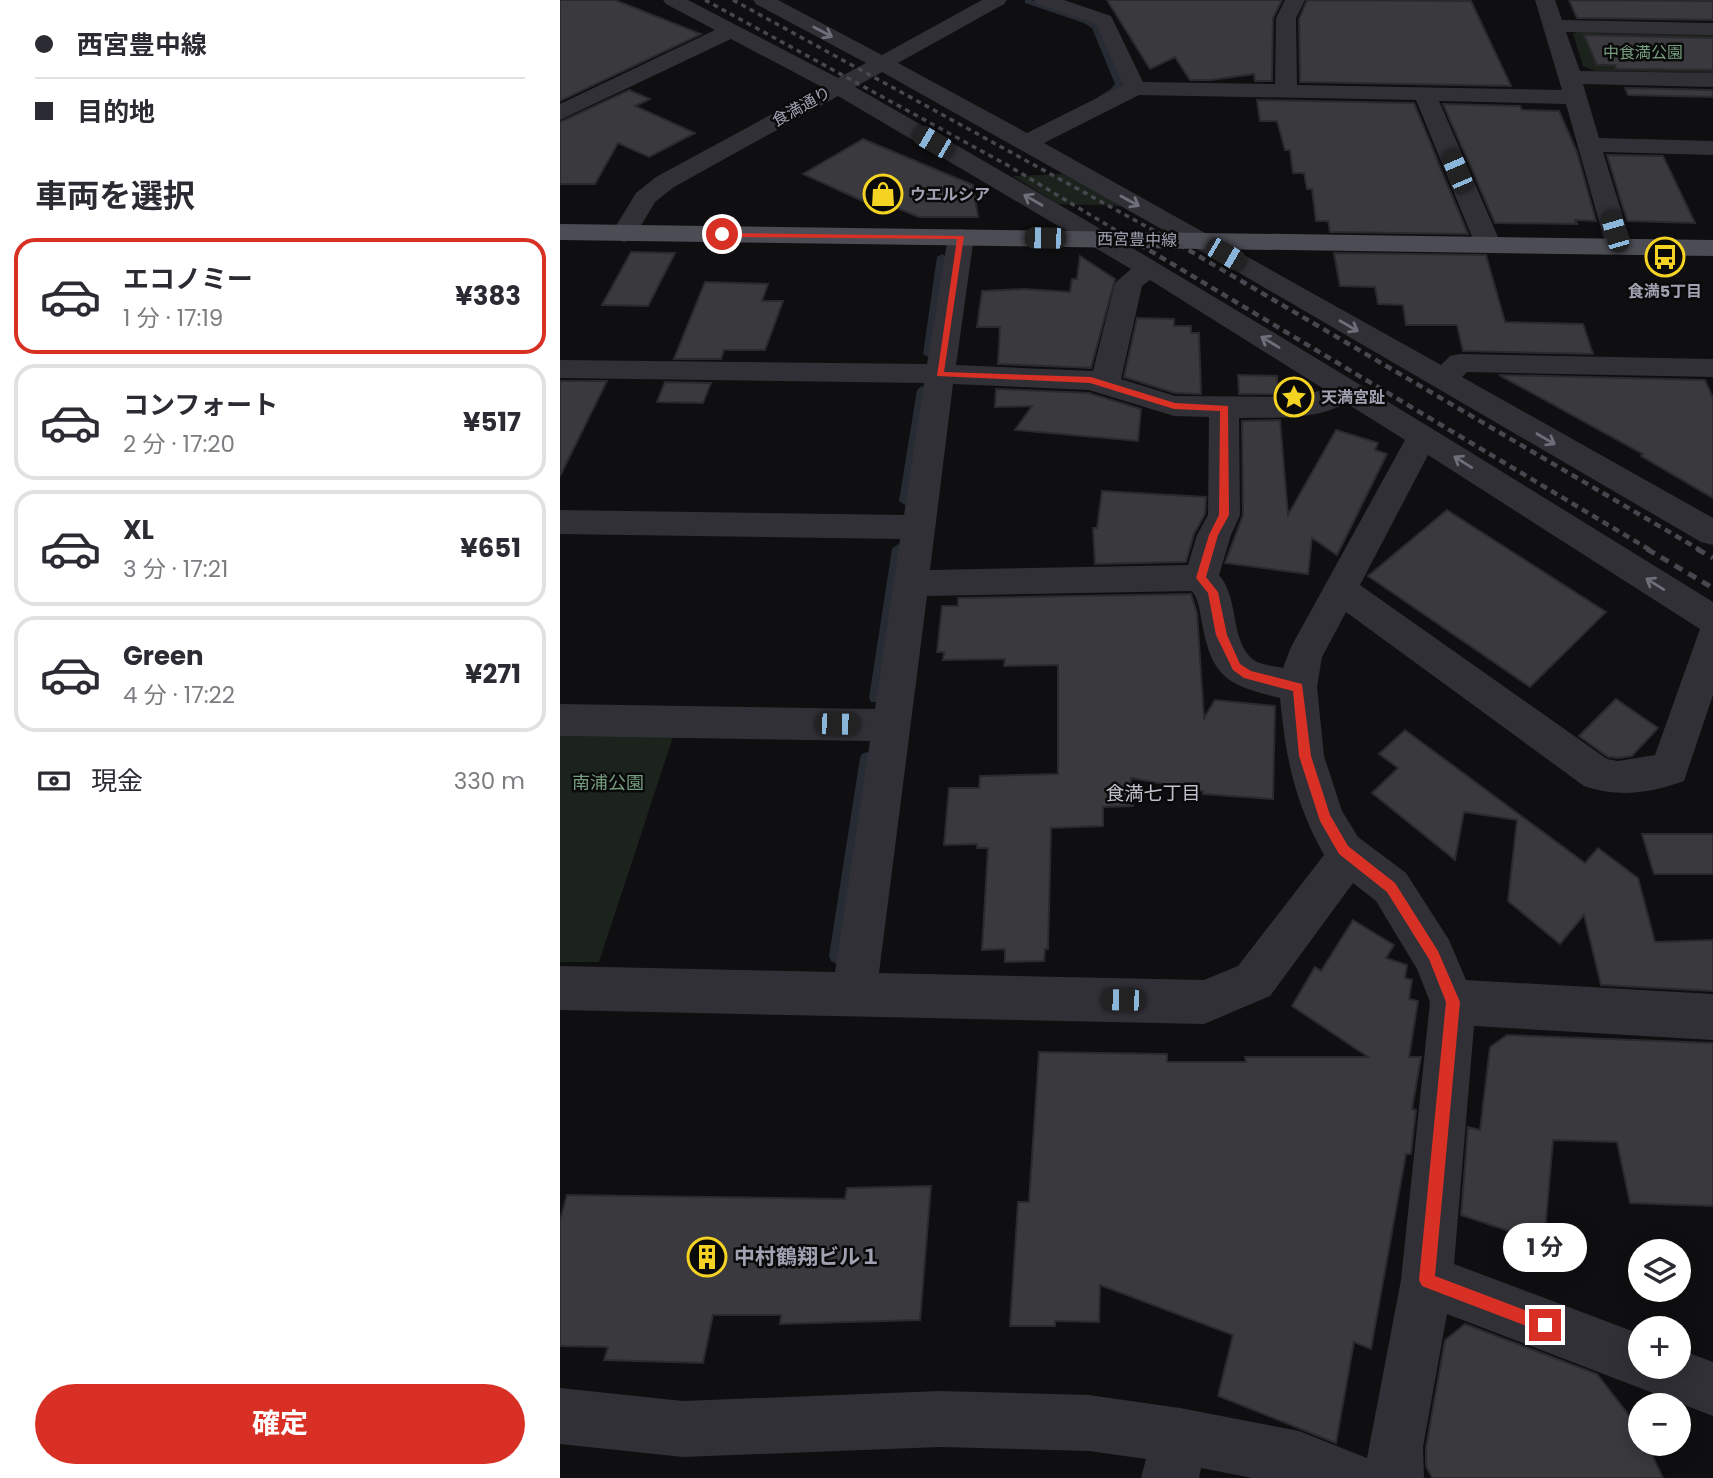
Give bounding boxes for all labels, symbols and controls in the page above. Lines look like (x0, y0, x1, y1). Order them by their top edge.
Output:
one-way arrow (812, 25, 833, 39)
text: 西宮豊中線 (77, 27, 207, 63)
park label: 中食満公園 (1603, 41, 1683, 64)
street label: 食満通り (768, 81, 835, 132)
text: 目的地 (77, 94, 155, 130)
car (910, 122, 957, 162)
car (1440, 148, 1475, 194)
text: 車両を選択 (35, 173, 195, 218)
shop icon: ウエルシア (862, 173, 904, 215)
place label: ウエルシア (910, 183, 990, 206)
one-way arrow (1023, 192, 1043, 206)
one-way arrow (1119, 195, 1140, 208)
car (1600, 209, 1631, 255)
route start (706, 218, 738, 250)
car (1024, 227, 1067, 249)
street label: 西宮豊中線 (1097, 227, 1177, 252)
car (1202, 234, 1249, 274)
bus stop icon: 食満5丁目 (1644, 236, 1686, 278)
text: エコノミー (123, 261, 253, 297)
icon: car (39, 265, 102, 328)
text: ¥383 (455, 278, 521, 314)
place label: 食満5丁目 (1628, 280, 1702, 303)
text: 1 分 · 17:19 (123, 302, 223, 334)
one-way arrow (1338, 319, 1358, 333)
one-way arrow (1261, 334, 1281, 348)
place icon: 天満宮趾 (1273, 376, 1315, 418)
place label: 天満宮趾 (1321, 386, 1385, 409)
text: コンフォート (123, 387, 278, 423)
icon: car (39, 391, 102, 454)
text: ¥517 (463, 404, 521, 440)
text: 2 分 · 17:20 (123, 428, 235, 460)
one-way arrow (1535, 433, 1556, 446)
one-way arrow (1454, 454, 1474, 468)
text: XL (123, 512, 154, 548)
icon: car (39, 517, 102, 580)
text: ¥651 (460, 530, 521, 566)
text: 3 分 · 17:21 (123, 553, 228, 585)
one-way arrow (1646, 576, 1666, 590)
text: Green (123, 638, 204, 674)
icon: car (39, 643, 102, 706)
text: ¥271 (465, 656, 521, 692)
text: 4 分 · 17:22 (123, 679, 235, 711)
car (816, 713, 859, 735)
icon: cash (35, 762, 73, 800)
text: 現金 (91, 763, 143, 799)
text: 330 m (454, 765, 525, 797)
park label: 南浦公園 (572, 770, 644, 795)
district label: 食満七丁目 (1105, 780, 1201, 807)
car (1102, 989, 1145, 1011)
callout: 1 分 (1503, 1224, 1587, 1272)
text: 1 分 (1527, 1231, 1563, 1263)
building icon: 中村鶴翔ビル１ (686, 1236, 728, 1278)
map controls (1628, 1239, 1691, 1456)
button: layers (1628, 1239, 1691, 1302)
place label: 中村鶴翔ビル１ (734, 1242, 881, 1271)
route end (1529, 1309, 1561, 1341)
button: + (1628, 1316, 1691, 1379)
button: 確定 (35, 1384, 525, 1464)
button: − (1628, 1393, 1691, 1456)

